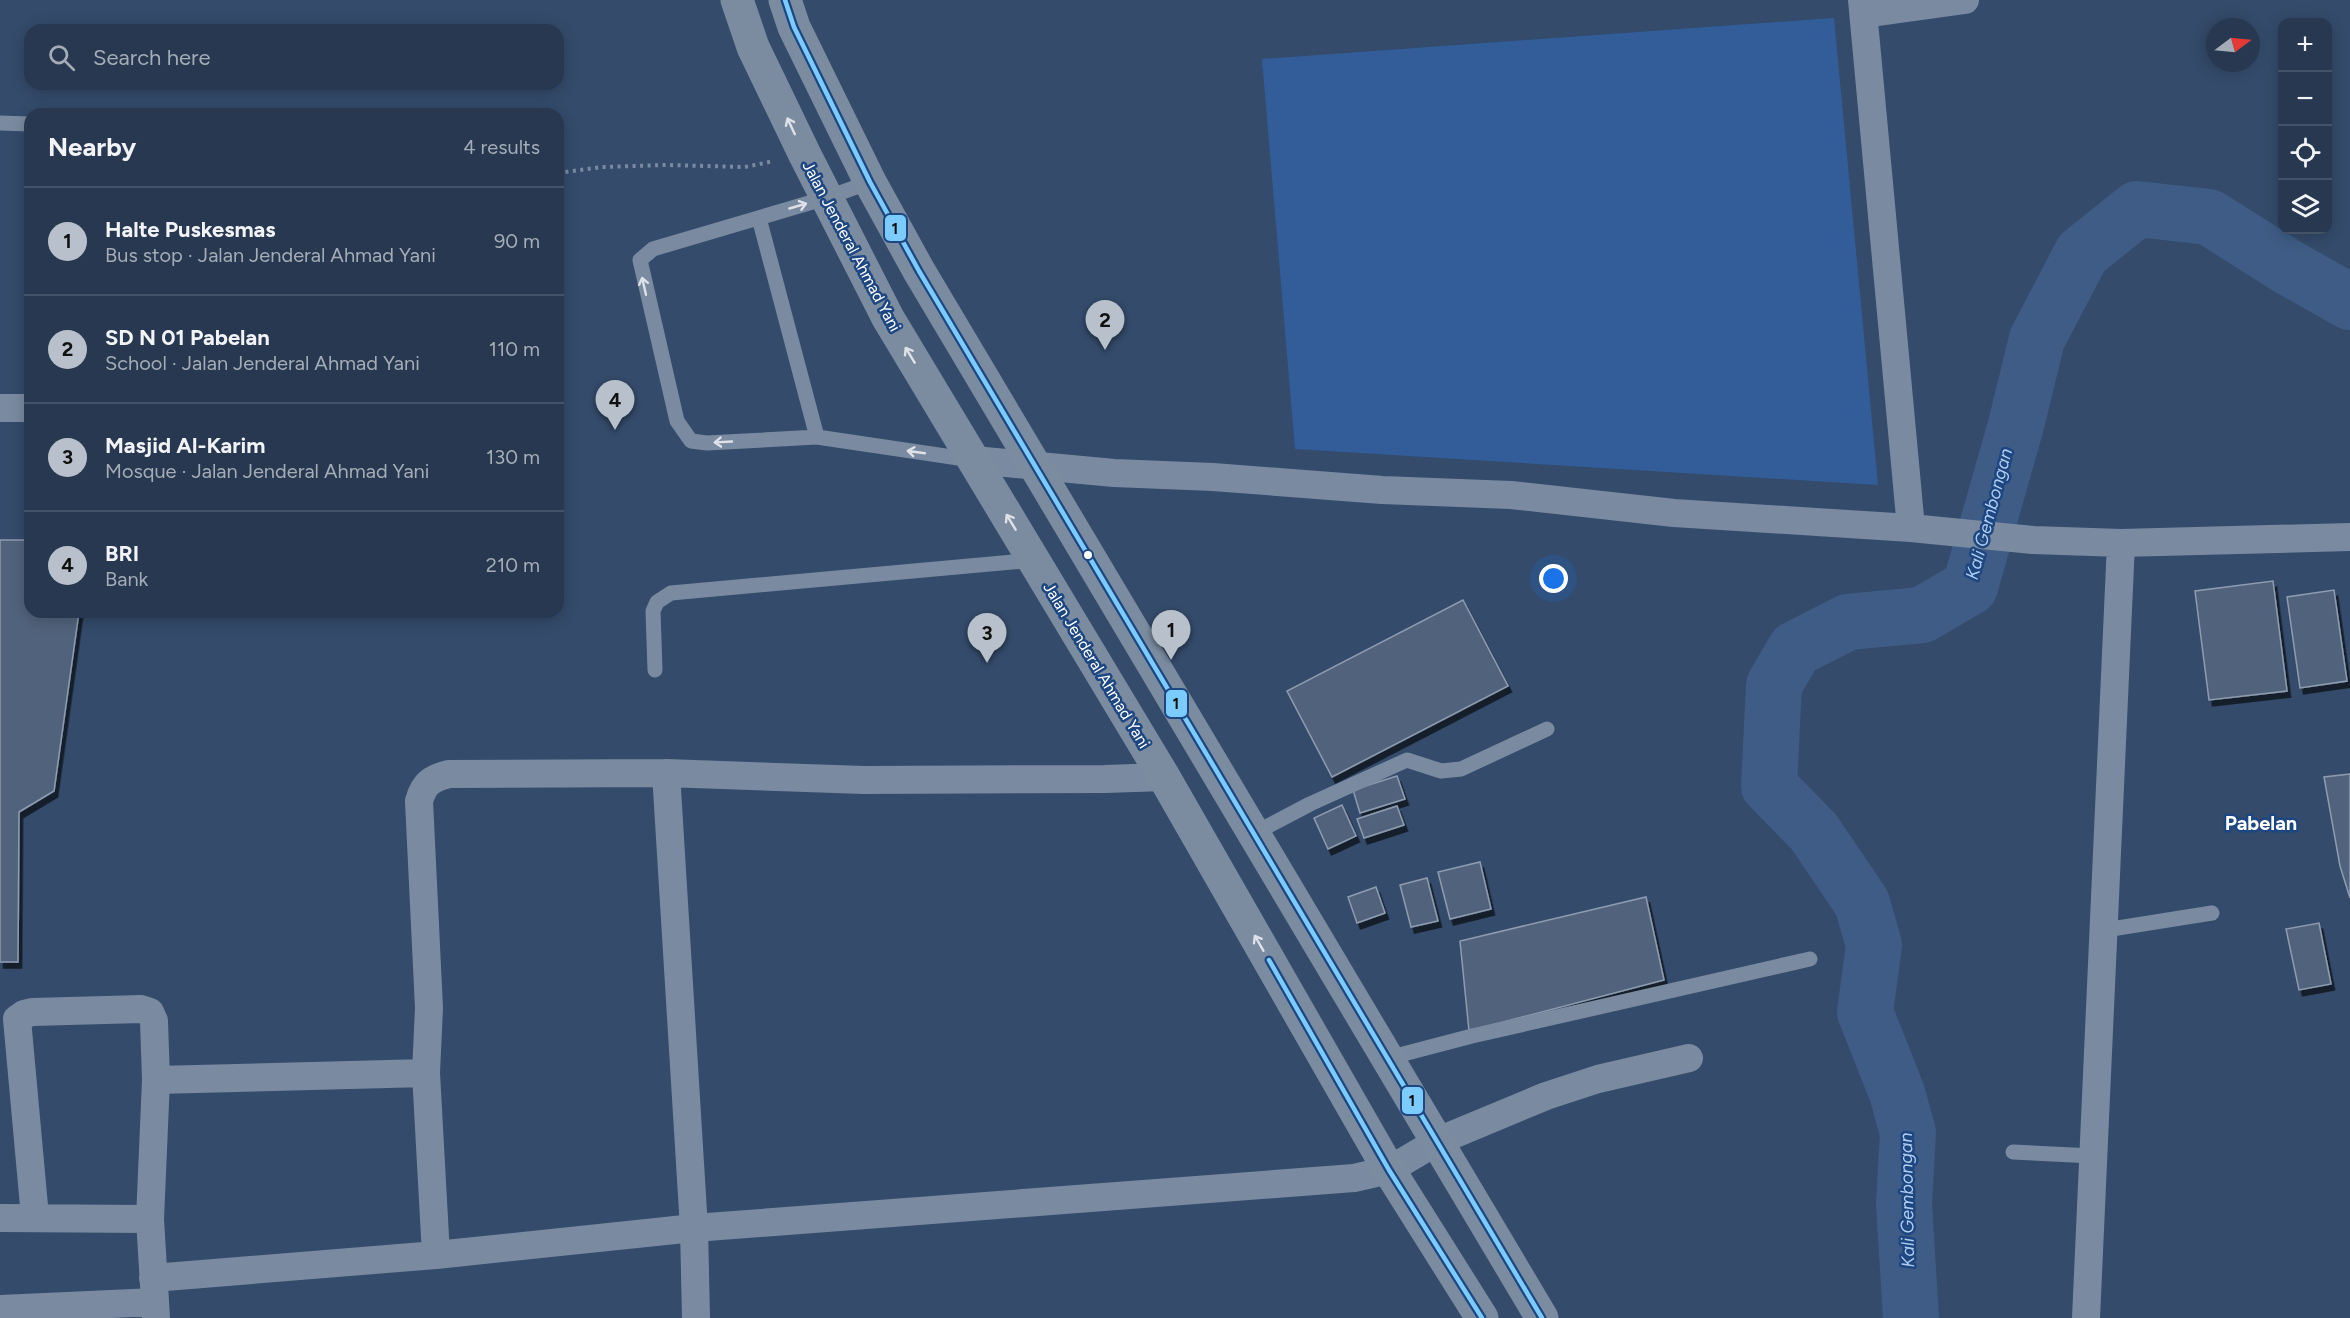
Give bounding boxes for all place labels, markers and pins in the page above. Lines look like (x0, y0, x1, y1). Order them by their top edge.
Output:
pin: 2 (1086, 300, 1124, 350)
pin: 4 (596, 380, 634, 430)
unlabelled marker (1082, 549, 1094, 561)
pin: 1 (1152, 610, 1190, 660)
pin: 3 (968, 614, 1006, 663)

